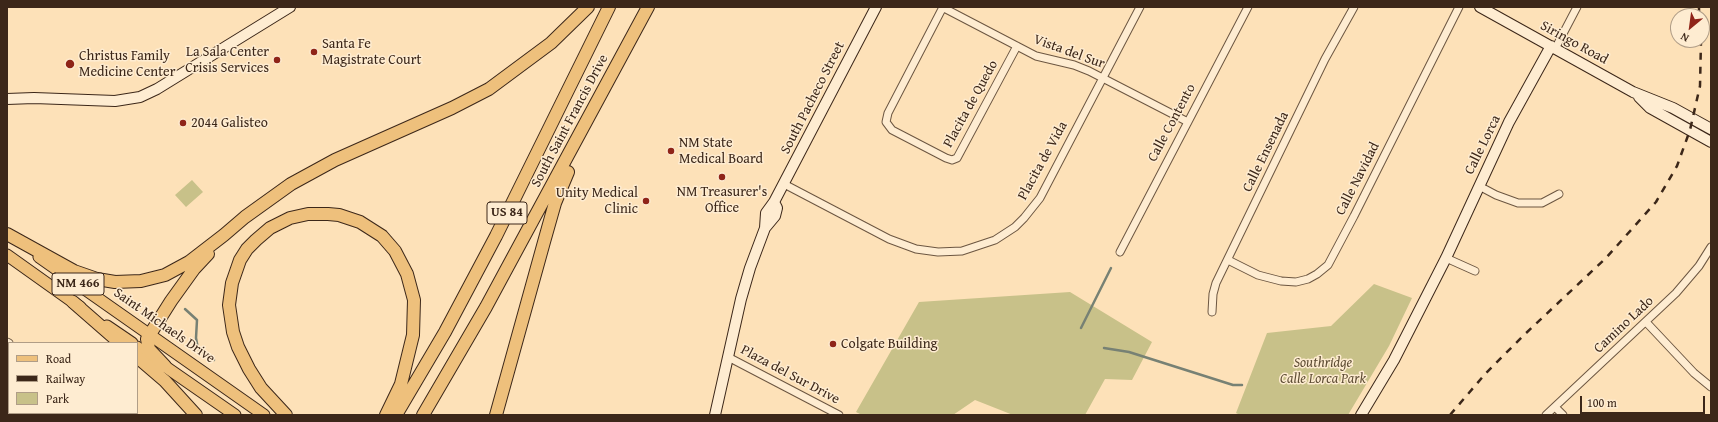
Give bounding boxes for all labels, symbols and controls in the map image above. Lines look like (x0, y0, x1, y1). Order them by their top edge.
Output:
north arrow (1670, 8, 1710, 48)
street label: Siringo Road (1537, 18, 1611, 68)
text: N (1678, 29, 1692, 46)
street label: Vista del Sur (1031, 31, 1107, 73)
place label: Santa Fe Magistrate Court (322, 36, 421, 68)
street label: South Pacheco Street (777, 39, 849, 157)
place label: La Sala Center Crisis Services (185, 44, 269, 76)
marker: Santa Fe Magistrate Court (309, 47, 319, 57)
place label: Christus Family Medicine Center (79, 48, 175, 80)
street label: South Saint Francis Drive (528, 52, 612, 190)
marker: La Sala Center Crisis Services (272, 55, 282, 65)
street label: Placita de Quedo (940, 57, 1002, 151)
marker: Christus Family Medicine Center (64, 58, 76, 70)
street label: Calle Contento (1144, 81, 1200, 165)
street label: Calle Ensenada (1239, 109, 1293, 195)
street label: Calle Lorca (1461, 113, 1505, 177)
place label: 2044 Galisteo (191, 115, 268, 131)
marker: 2044 Galisteo (178, 118, 188, 128)
street label: Placita de Vida (1015, 119, 1071, 203)
place label: NM State Medical Board (679, 135, 763, 168)
street label: Calle Navidad (1332, 140, 1384, 218)
marker: NM State Medical Board (666, 146, 676, 156)
marker: NM Treasurer's Office (717, 172, 727, 182)
place label: NM Treasurer's Office (677, 184, 767, 216)
place label: Unity Medical Clinic (556, 185, 638, 218)
marker: Unity Medical Clinic (641, 196, 651, 206)
road number: US 84 (487, 202, 527, 224)
road number: NM 466 (52, 273, 104, 295)
street label: Saint Michaels Drive (110, 285, 218, 367)
street label: Camino Lado (1591, 293, 1657, 357)
place label: Colgate Building (841, 336, 937, 352)
marker: Colgate Building (828, 339, 838, 349)
legend (8, 342, 138, 414)
street label: Plaza del Sur Drive (738, 342, 842, 408)
text: Road (46, 350, 71, 367)
park label: Southridge Calle Lorca Park (1280, 355, 1366, 388)
text: Railway (46, 370, 85, 387)
scale bar (1582, 388, 1707, 414)
text: Park (46, 390, 69, 407)
text: 100 m (1587, 394, 1617, 411)

